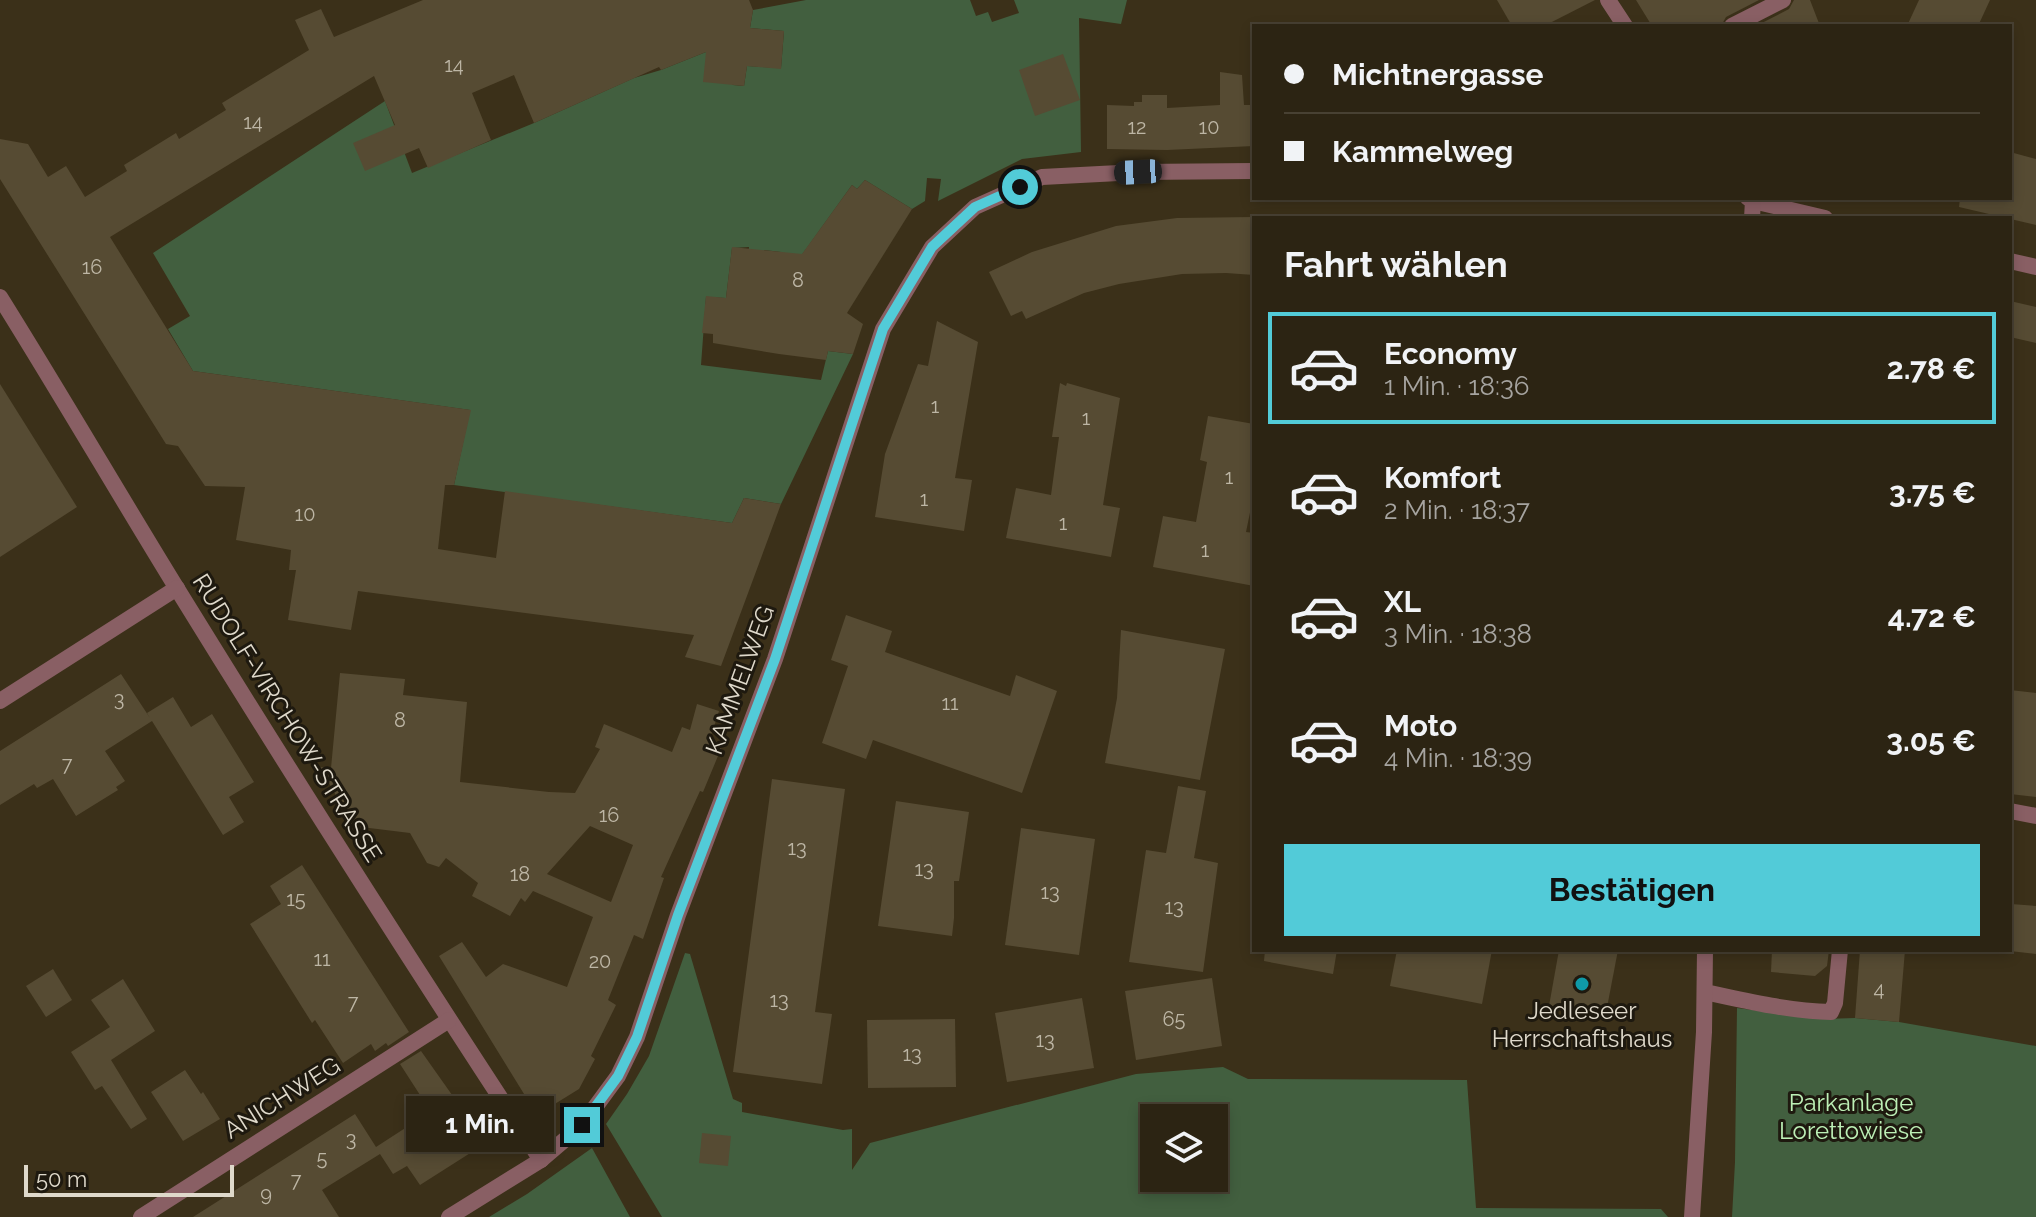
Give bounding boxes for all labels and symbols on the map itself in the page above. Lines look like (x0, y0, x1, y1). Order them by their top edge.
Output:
house number: 14 (444, 53, 464, 77)
house number: 14 (243, 110, 263, 134)
house number: 12 (1128, 115, 1146, 139)
house number: 10 (1199, 115, 1219, 139)
car (1113, 159, 1163, 185)
route start (1002, 169, 1038, 205)
house number: 16 (82, 255, 102, 279)
house number: 8 (792, 268, 804, 292)
house number: 1 (931, 394, 940, 418)
house number: 1 (1082, 406, 1091, 430)
house number: 1 (1225, 465, 1234, 489)
house number: 1 (920, 487, 929, 511)
house number: 10 (295, 502, 315, 526)
house number: 1 (1059, 511, 1068, 535)
house number: 1 (1201, 538, 1210, 562)
street label: RUDOLF-VIRCHOW-STRASSE (187, 568, 388, 867)
street label: KAMMELWEG (699, 601, 780, 758)
house number: 3 (114, 687, 124, 711)
house number: 11 (941, 691, 959, 715)
house number: 8 (394, 708, 406, 732)
house number: 7 (62, 752, 73, 776)
house number: 16 (599, 803, 619, 827)
house number: 13 (787, 836, 807, 860)
house number: 13 (914, 857, 934, 881)
house number: 18 (510, 862, 530, 886)
house number: 13 (1040, 880, 1060, 904)
house number: 15 (286, 887, 306, 911)
house number: 13 (1164, 895, 1184, 919)
house number: 11 (313, 947, 331, 971)
house number: 20 (589, 949, 611, 973)
marker: Jedleseer Herrschaftshaus (1573, 975, 1591, 993)
house number: 4 (1874, 977, 1885, 1001)
house number: 13 (769, 988, 789, 1012)
house number: 7 (348, 990, 359, 1014)
place label: Jedleseer Herrschaftshaus (1492, 996, 1672, 1053)
house number: 65 (1163, 1007, 1186, 1031)
house number: 13 (1035, 1028, 1055, 1052)
house number: 13 (902, 1042, 922, 1066)
street label: ANICHWEG (218, 1050, 345, 1145)
park label: Parkanlage Lorettowiese (1779, 1088, 1923, 1145)
callout: 1 Min. (406, 1097, 554, 1153)
route end (564, 1107, 600, 1143)
house number: 3 (346, 1127, 356, 1151)
house number: 5 (317, 1146, 328, 1170)
scale bar (24, 1161, 234, 1197)
house number: 7 (291, 1168, 302, 1192)
house number: 9 (260, 1182, 272, 1206)

